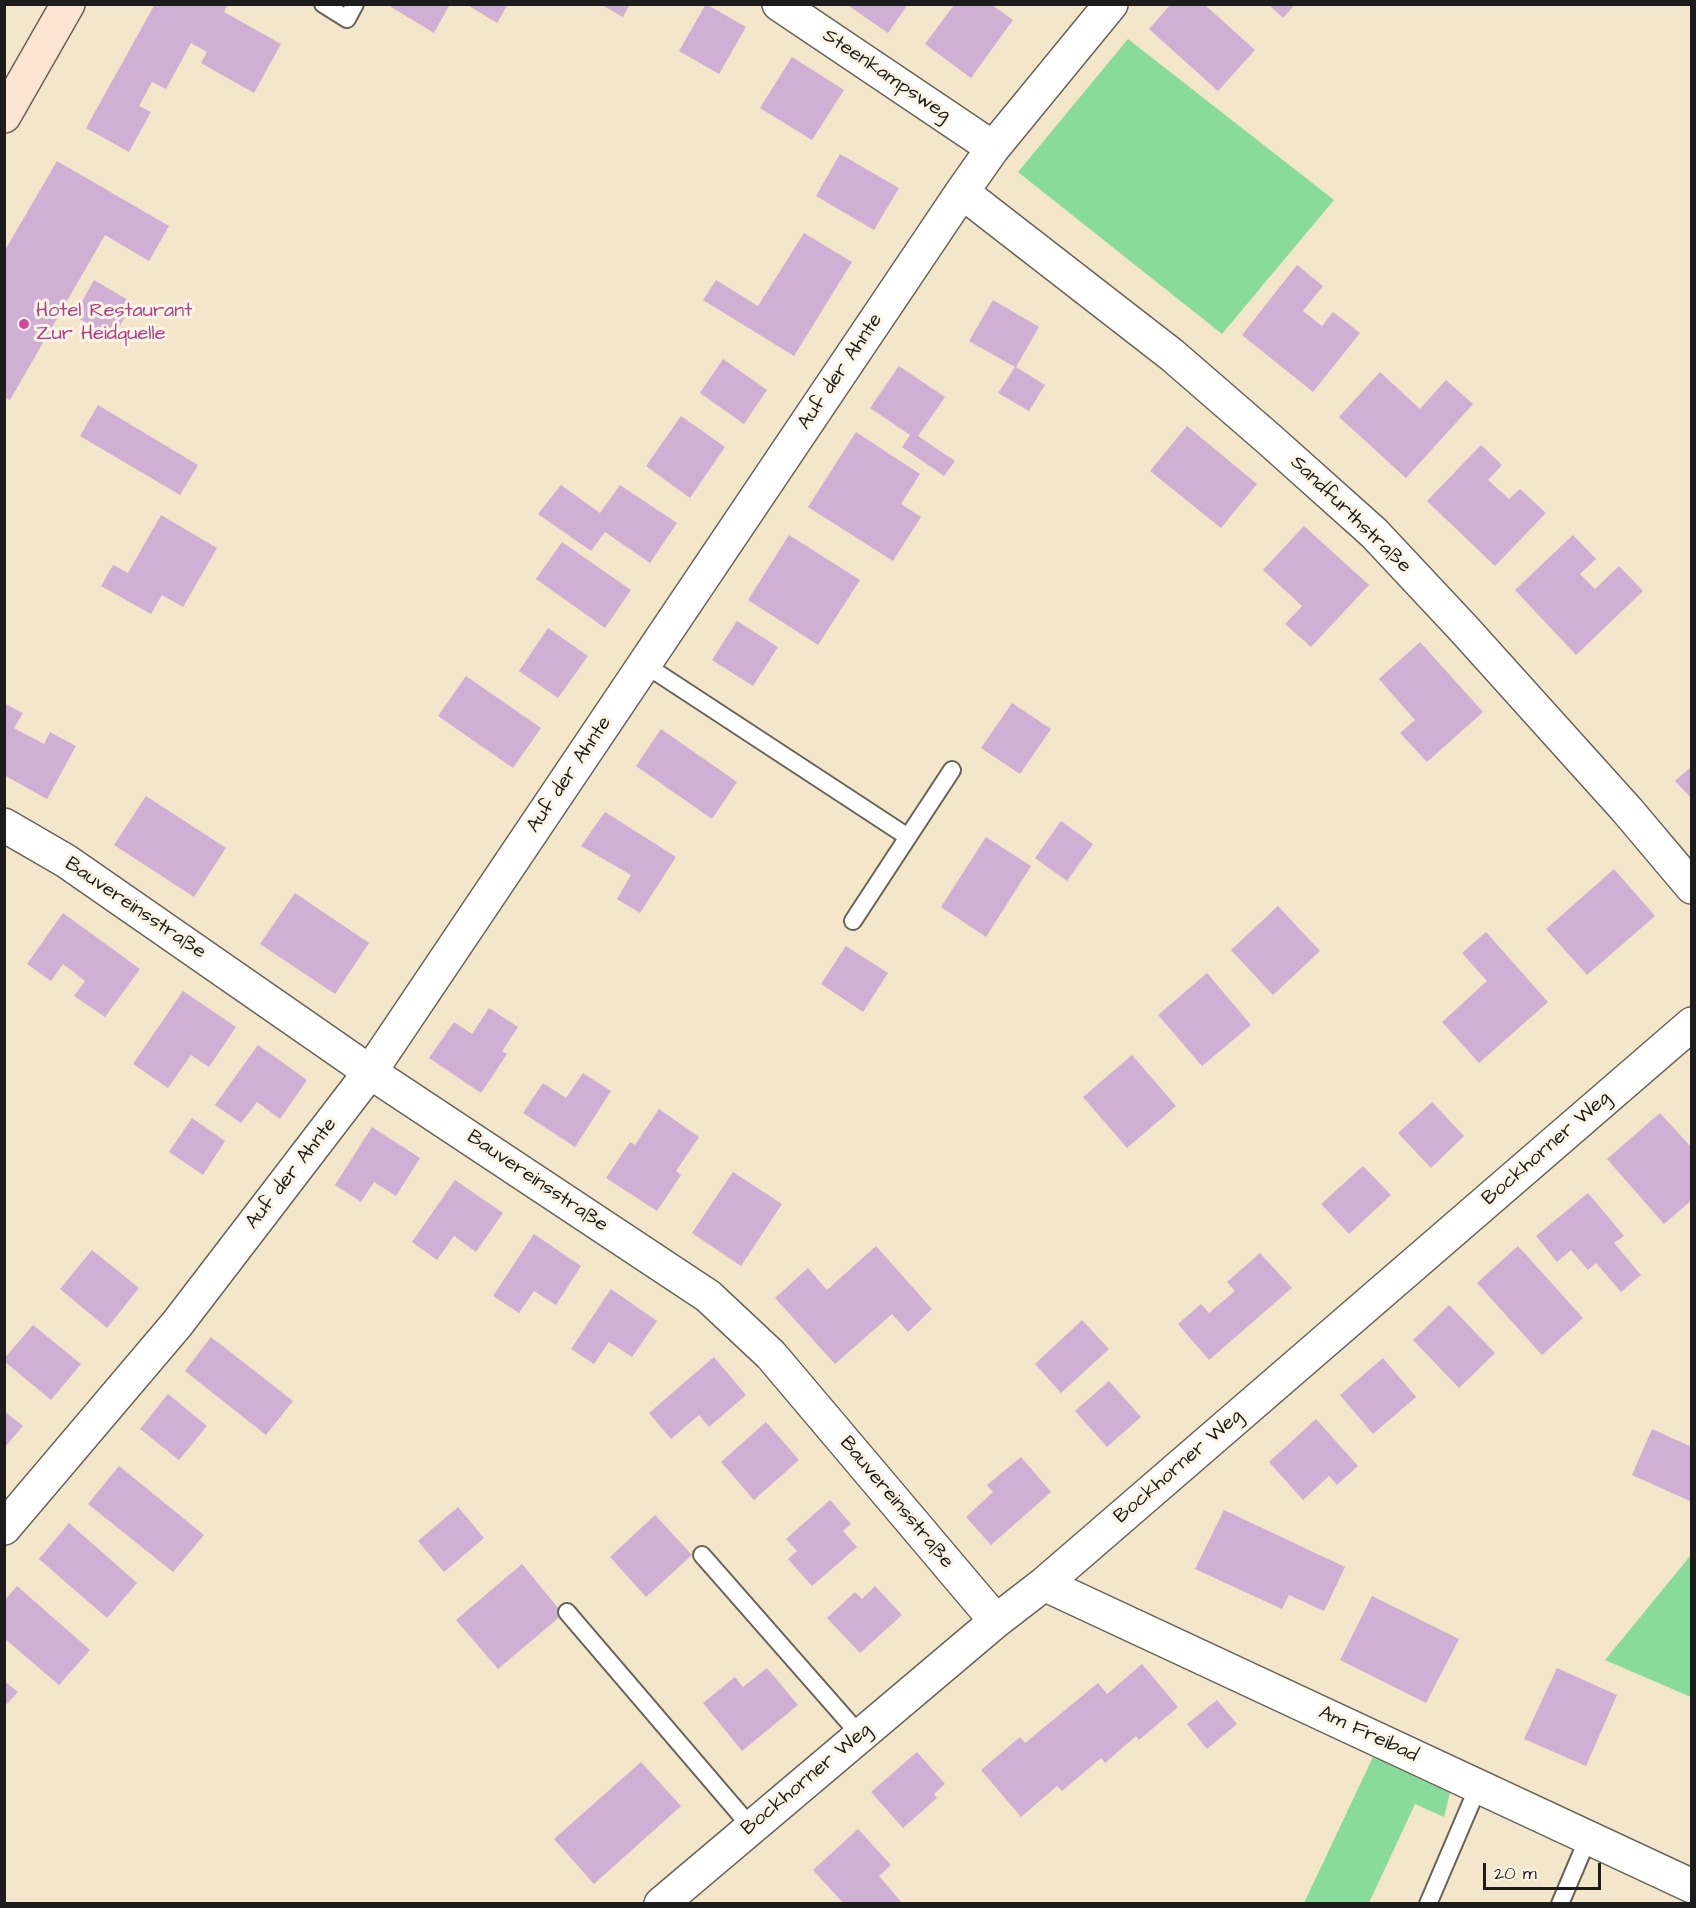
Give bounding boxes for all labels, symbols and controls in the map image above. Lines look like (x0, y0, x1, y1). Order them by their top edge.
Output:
street label: Steenkampsweg (817, 24, 955, 128)
place label: Hotel Restaurant Zur Heidquelle (36, 300, 192, 347)
street label: Auf der Ahnte (793, 309, 889, 435)
marker: Hotel Restaurant Zur Heidquelle (17, 317, 31, 331)
street label: Sandfurthstraße (1285, 451, 1415, 579)
street label: Auf der Ahnte (522, 712, 618, 838)
street label: Bauvereinsstraße (60, 853, 210, 965)
street label: Bockhorner Weg (1478, 1087, 1616, 1211)
street label: Auf der Ahnte (241, 1114, 343, 1234)
street label: Bauvereinsstraße (462, 1126, 612, 1238)
street label: Bockhorner Weg (1110, 1405, 1248, 1529)
street label: Bauvereinsstraße (834, 1432, 958, 1574)
street label: Am Freibad (1315, 1702, 1421, 1768)
street label: Bockhorner Weg (737, 1719, 877, 1841)
scale bar (1486, 1851, 1604, 1889)
text: 20 m (1494, 1861, 1537, 1886)

